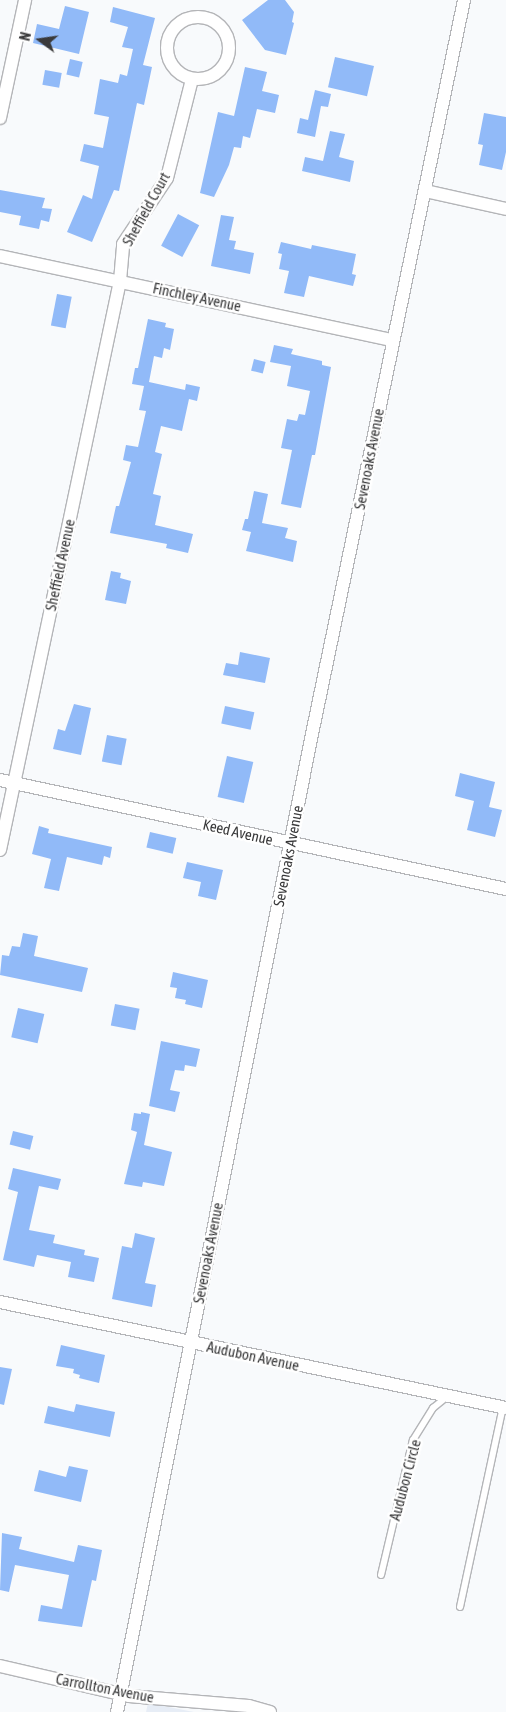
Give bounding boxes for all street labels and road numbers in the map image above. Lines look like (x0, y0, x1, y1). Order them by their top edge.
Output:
street label: Sheffield Court (118, 169, 174, 249)
street label: Finchley Avenue (151, 279, 243, 315)
street label: Sevenoaks Avenue (350, 407, 388, 511)
street label: Sheffield Avenue (41, 518, 79, 612)
street label: Sevenoaks Avenue (269, 804, 307, 908)
street label: Keed Avenue (201, 815, 275, 849)
street label: Sevenoaks Avenue (189, 1201, 227, 1305)
street label: Audubon Avenue (205, 1337, 301, 1375)
street label: Audubon Circle (386, 1437, 424, 1523)
street label: Carrollton Avenue (54, 1670, 156, 1706)

